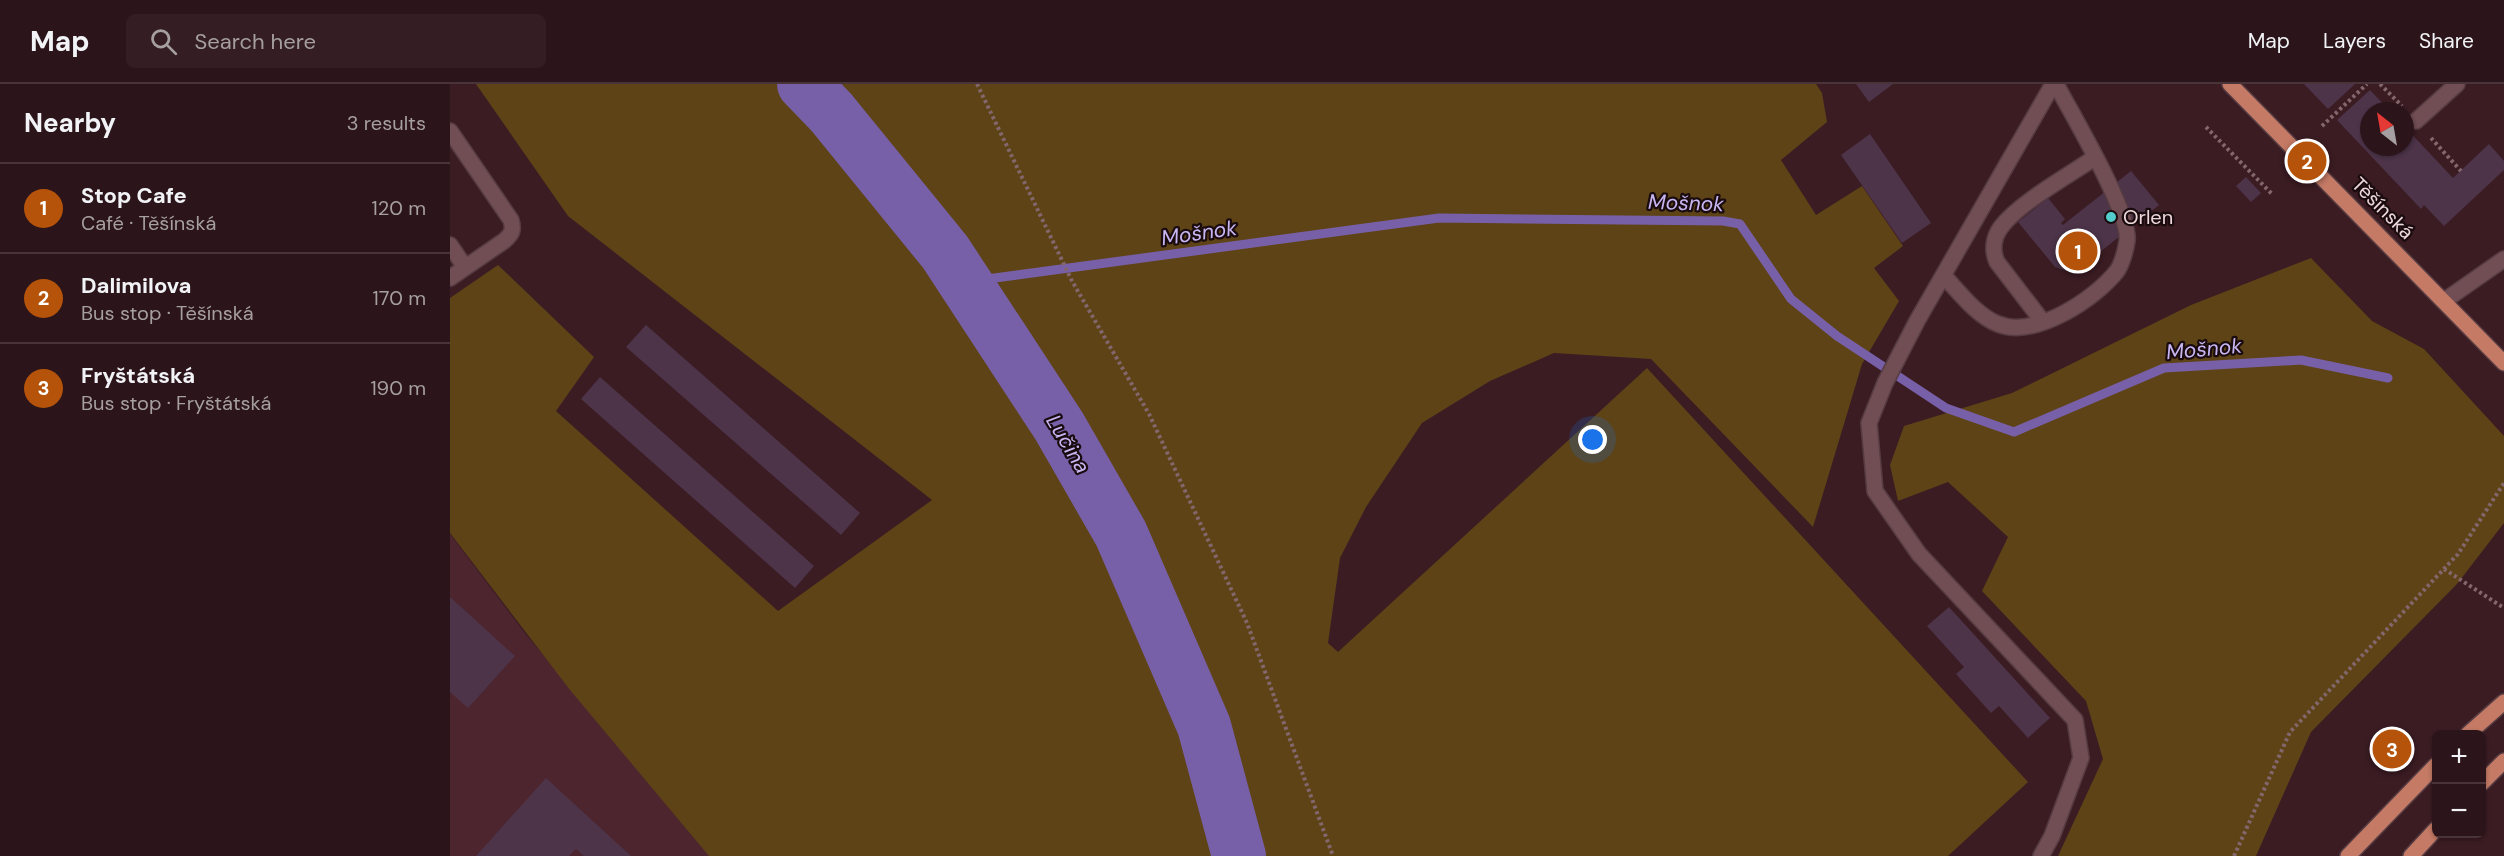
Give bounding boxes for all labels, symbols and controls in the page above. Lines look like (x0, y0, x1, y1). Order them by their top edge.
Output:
search box (126, 14, 546, 68)
text: Map (30, 23, 90, 60)
icon: search (147, 25, 180, 58)
text: Search here (195, 27, 316, 56)
text: Map (2248, 27, 2290, 55)
text: Layers (2323, 27, 2386, 55)
text: Share (2419, 27, 2474, 55)
north arrow (2360, 102, 2414, 156)
text: Nearby (24, 106, 116, 140)
text: 3 results (347, 110, 426, 136)
pin: 2 (2288, 138, 2326, 184)
street label: Těšínská (2346, 171, 2420, 245)
text: Stop Cafe (81, 181, 187, 210)
water label: Mošnok (1647, 188, 1725, 218)
text: 1 (40, 195, 47, 221)
text: 120 m (372, 195, 426, 221)
place label: Orlen (2123, 204, 2173, 230)
text: Café · Těšínská (81, 210, 216, 236)
marker: Orlen (2104, 210, 2118, 224)
water label: Mošnok (1159, 214, 1239, 252)
pin: 1 (2058, 228, 2098, 274)
text: Dalimilova (81, 271, 192, 300)
text: 2 (38, 285, 49, 311)
text: 170 m (373, 285, 426, 311)
text: Bus stop · Těšínská (81, 300, 254, 326)
water label: Mošnok (2165, 332, 2243, 366)
text: Fryštátská (81, 361, 195, 390)
text: 3 (37, 375, 50, 401)
text: 190 m (370, 375, 426, 401)
text: Bus stop · Fryštátská (81, 390, 271, 416)
water label: Lučina (1040, 409, 1096, 479)
your location (1578, 425, 1607, 454)
pin: 3 (2372, 726, 2412, 772)
map controls (2432, 730, 2486, 838)
button: + (2432, 730, 2486, 784)
button: − (2432, 784, 2486, 838)

